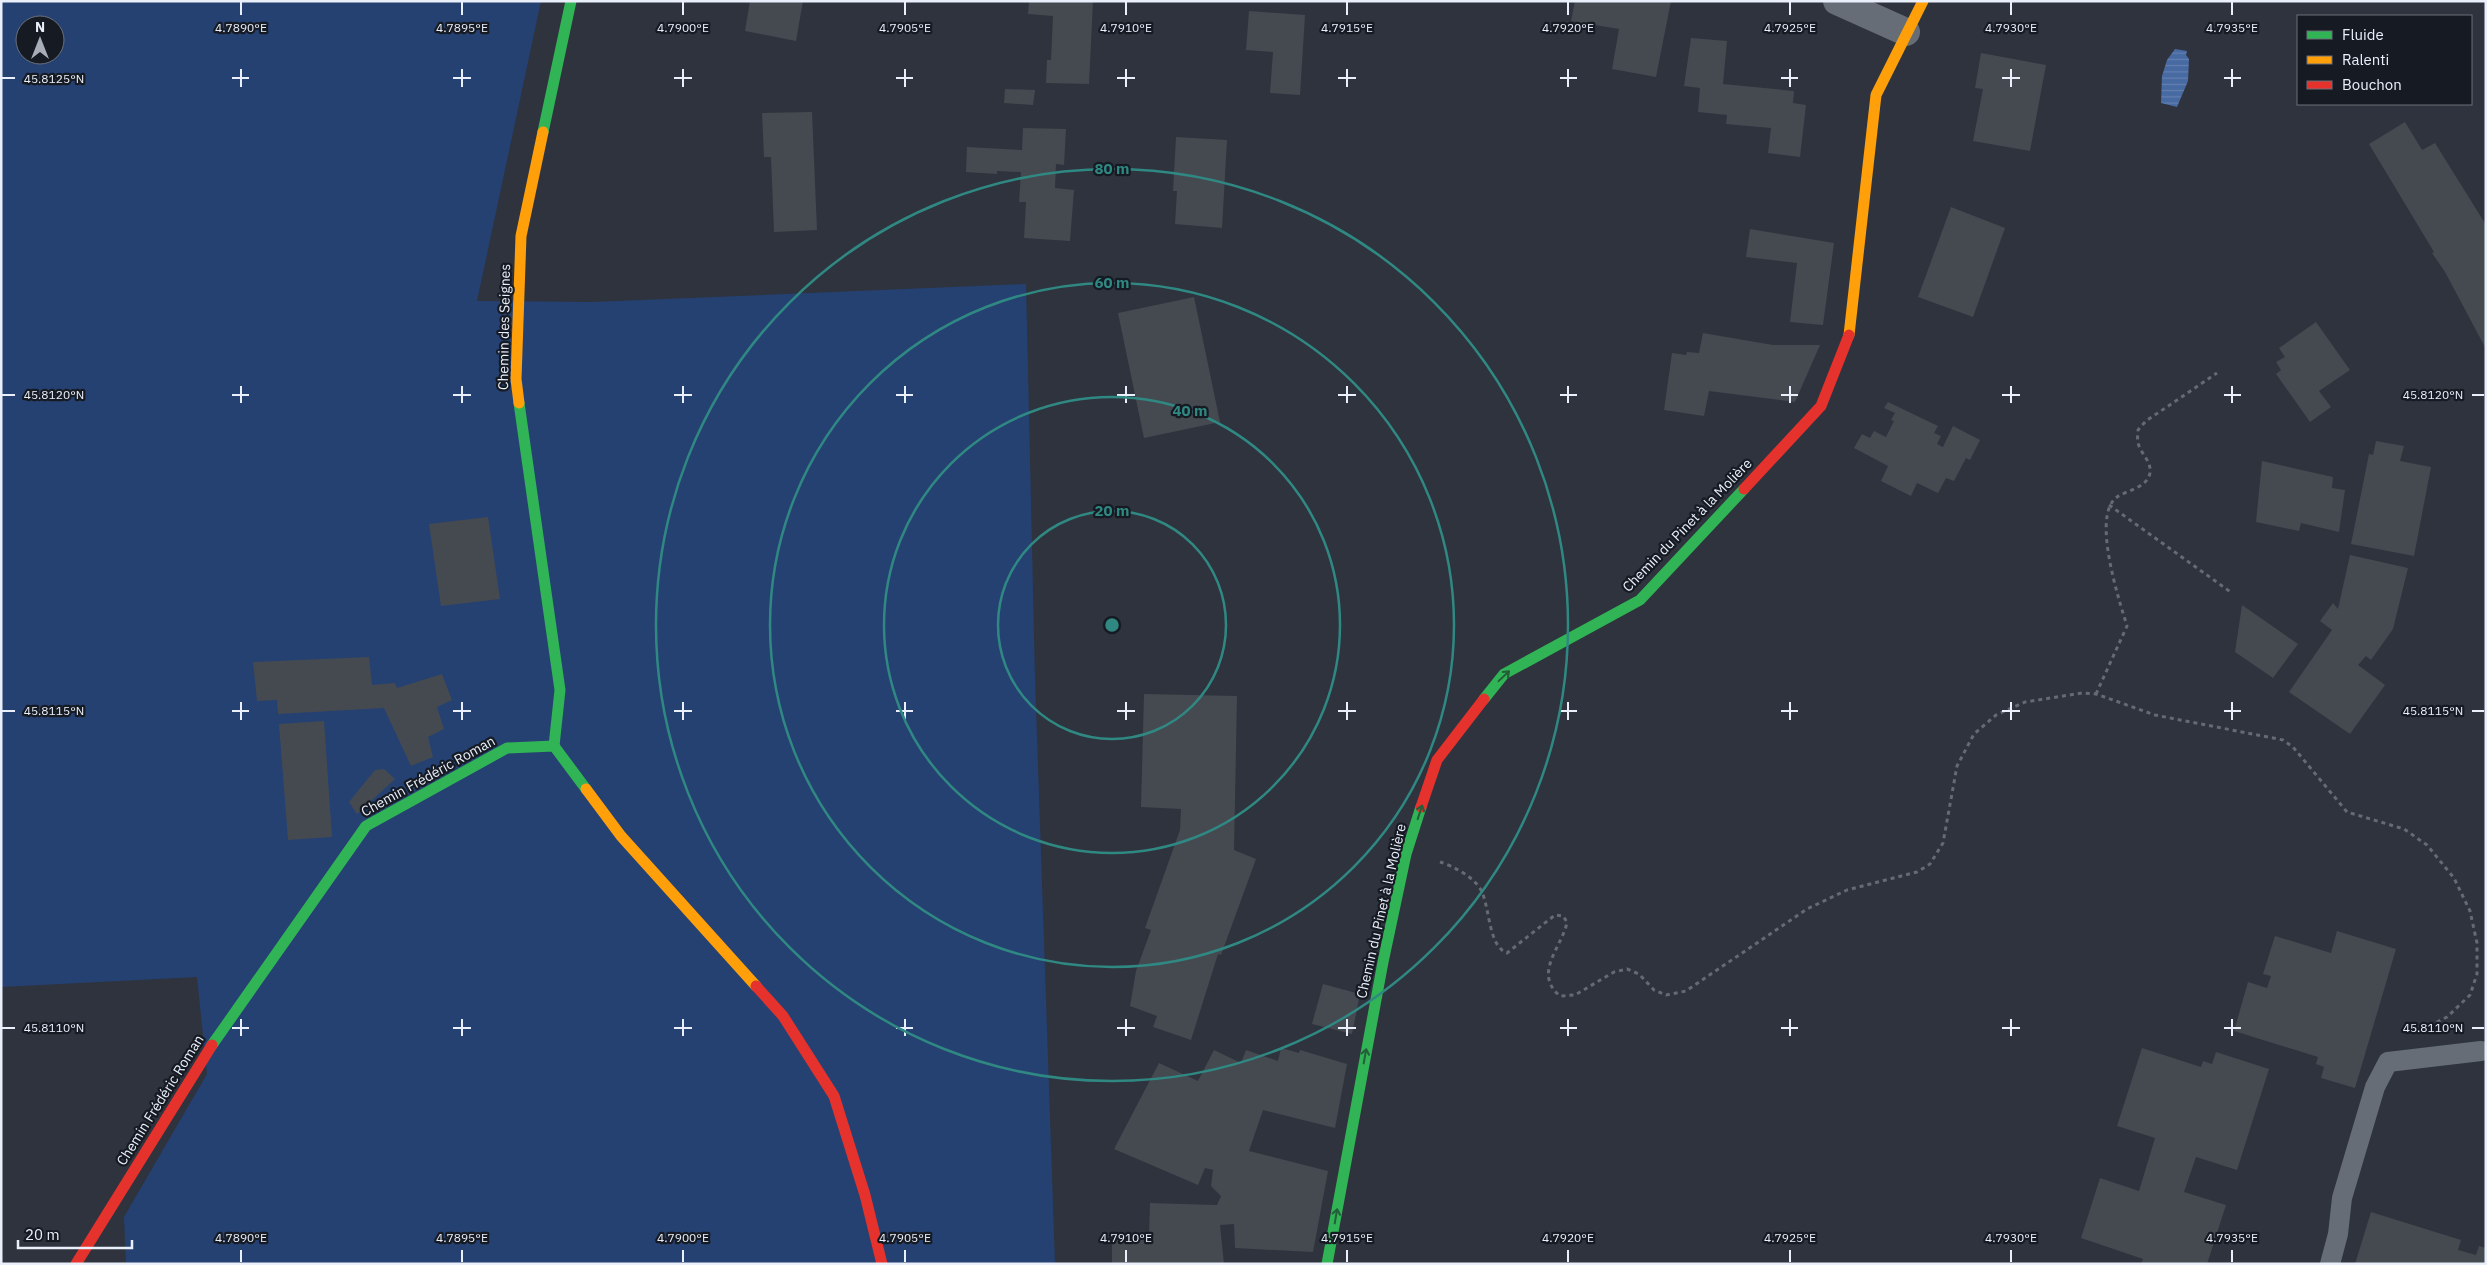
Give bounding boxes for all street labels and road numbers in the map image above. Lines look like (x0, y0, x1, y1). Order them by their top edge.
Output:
street label: Chemin des Seignes (494, 263, 514, 390)
street label: Chemin du Pinet à la Molière (1618, 454, 1756, 596)
street label: Chemin Frédéric Roman (358, 732, 498, 820)
street label: Chemin du Pinet à la Molière (1352, 822, 1410, 1000)
street label: Chemin Frédéric Roman (112, 1031, 208, 1169)

